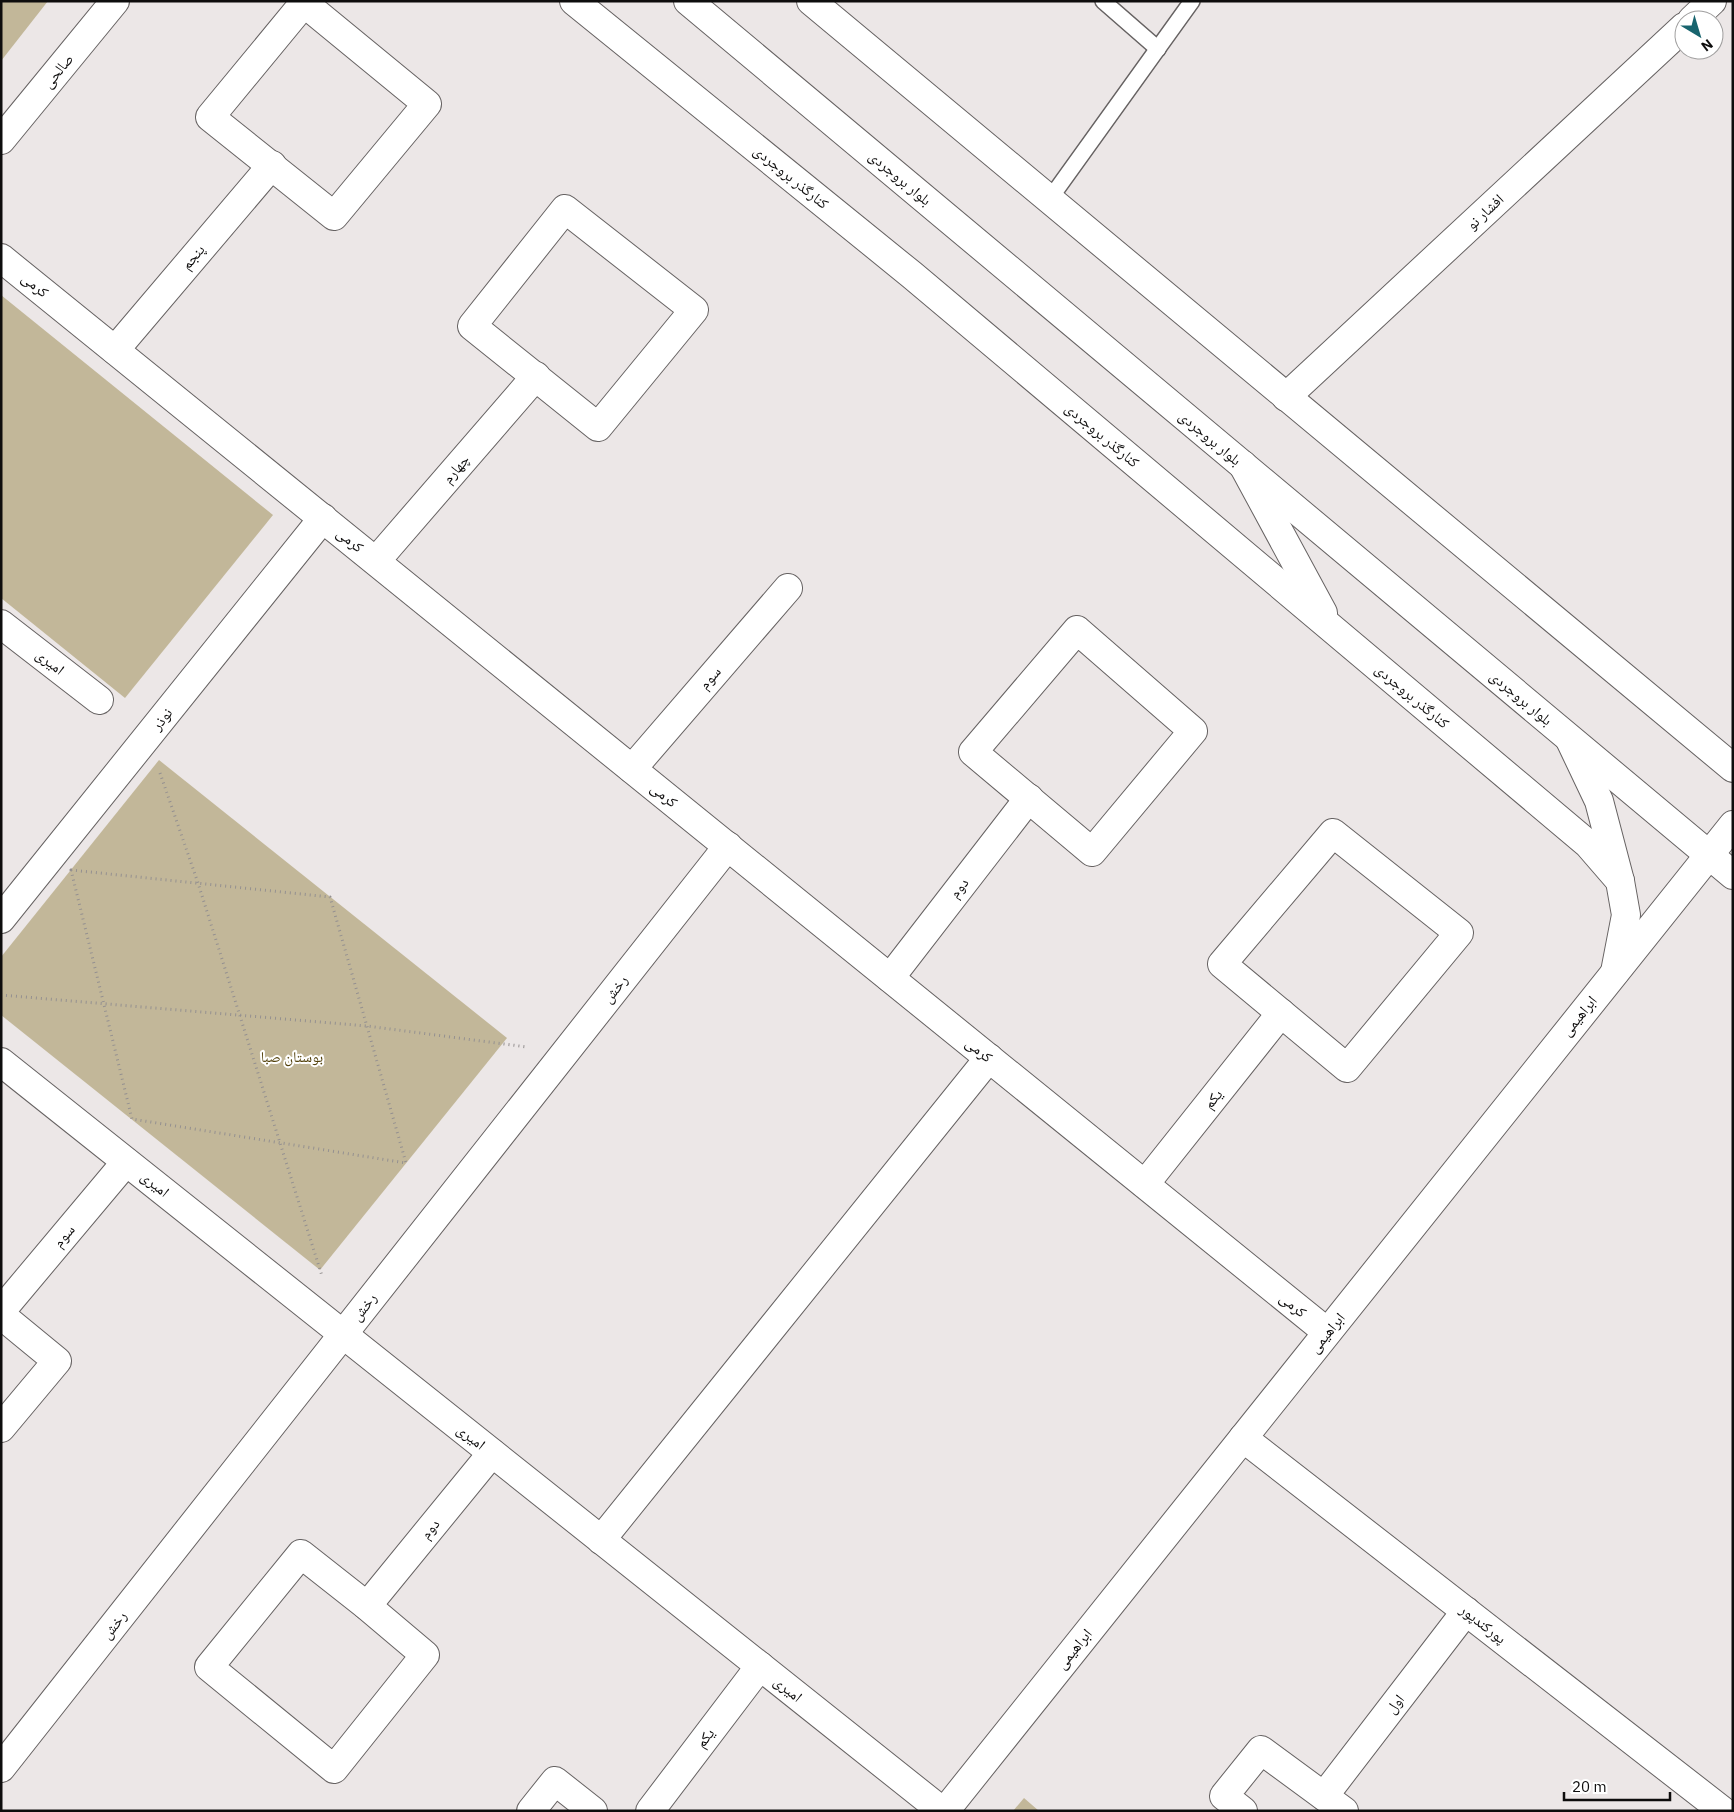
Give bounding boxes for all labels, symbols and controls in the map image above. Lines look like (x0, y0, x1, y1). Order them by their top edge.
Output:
north arrow (1674, 10, 1724, 60)
text: N (1697, 35, 1717, 55)
street label: صالحی (38, 50, 78, 92)
street label: کنارگذر بروجردی (749, 141, 833, 213)
street label: بلوار بروجردی (864, 146, 936, 210)
street label: افشار نو (1462, 190, 1507, 234)
street label: پنجم (177, 240, 209, 274)
street label: کرمی (17, 268, 53, 302)
street label: کنارگذر بروجردی (1061, 398, 1143, 472)
street label: بلوار بروجردی (1174, 406, 1246, 470)
street label: چهارم (438, 450, 474, 488)
street label: کرمی (332, 523, 368, 557)
street label: امیری (32, 645, 68, 679)
street label: کنارگذر بروجردی (1371, 659, 1453, 733)
street label: سوم (695, 662, 726, 694)
street label: بلوار بروجردی (1485, 666, 1557, 730)
street label: نوذر (146, 704, 176, 734)
street label: کرمی (646, 778, 682, 812)
street label: دوم (945, 874, 973, 902)
street label: رخش (598, 971, 632, 1007)
street label: ابراهیمی (1556, 991, 1602, 1041)
street label: کرمی (961, 1033, 997, 1067)
park label: بوستان صبا (261, 1047, 323, 1067)
street label: یکم (1199, 1085, 1227, 1113)
street label: امیری (137, 1166, 173, 1202)
street label: سوم (49, 1220, 80, 1252)
street label: کرمی (1275, 1288, 1311, 1322)
street label: رخش (347, 1289, 381, 1325)
street label: ابراهیمی (1304, 1308, 1350, 1358)
street label: امیری (453, 1420, 489, 1454)
street label: دوم (416, 1515, 444, 1543)
street label: پورکندپور (1455, 1599, 1510, 1648)
street label: رخش (97, 1607, 131, 1643)
street label: ابراهیمی (1051, 1624, 1097, 1674)
street label: امیری (770, 1671, 806, 1707)
street label: اول (1381, 1690, 1409, 1718)
street label: یکم (691, 1724, 719, 1752)
scale bar (1564, 1770, 1670, 1802)
text: 20 m (1572, 1777, 1607, 1796)

